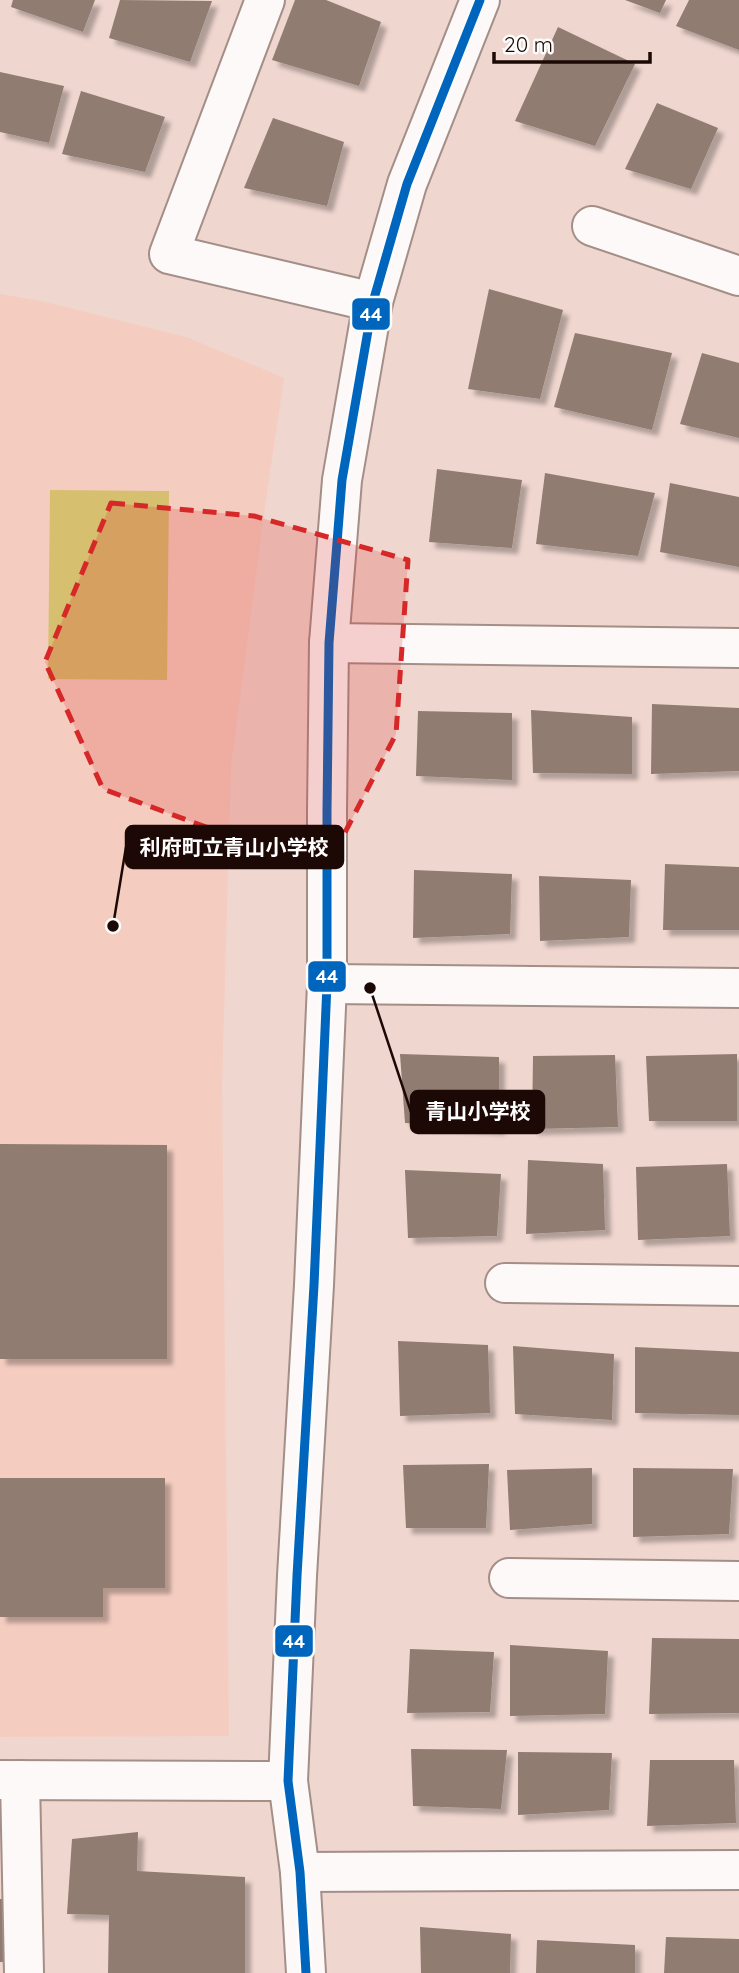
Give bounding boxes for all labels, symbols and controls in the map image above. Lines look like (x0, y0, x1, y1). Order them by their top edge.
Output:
scale bar (494, 21, 650, 65)
text: 20 m (504, 31, 553, 57)
line badge: 44 (351, 297, 391, 331)
text: 44 (360, 302, 382, 326)
callout: 利府町立青山小学校 (126, 826, 343, 868)
text: 利府町立青山小学校 (140, 834, 329, 860)
line badge: 44 (307, 960, 347, 993)
text: 44 (316, 964, 338, 988)
callout: 青山小学校 (411, 1091, 544, 1133)
text: 青山小学校 (426, 1098, 531, 1124)
line badge: 44 (274, 1624, 314, 1658)
text: 44 (283, 1629, 305, 1653)

